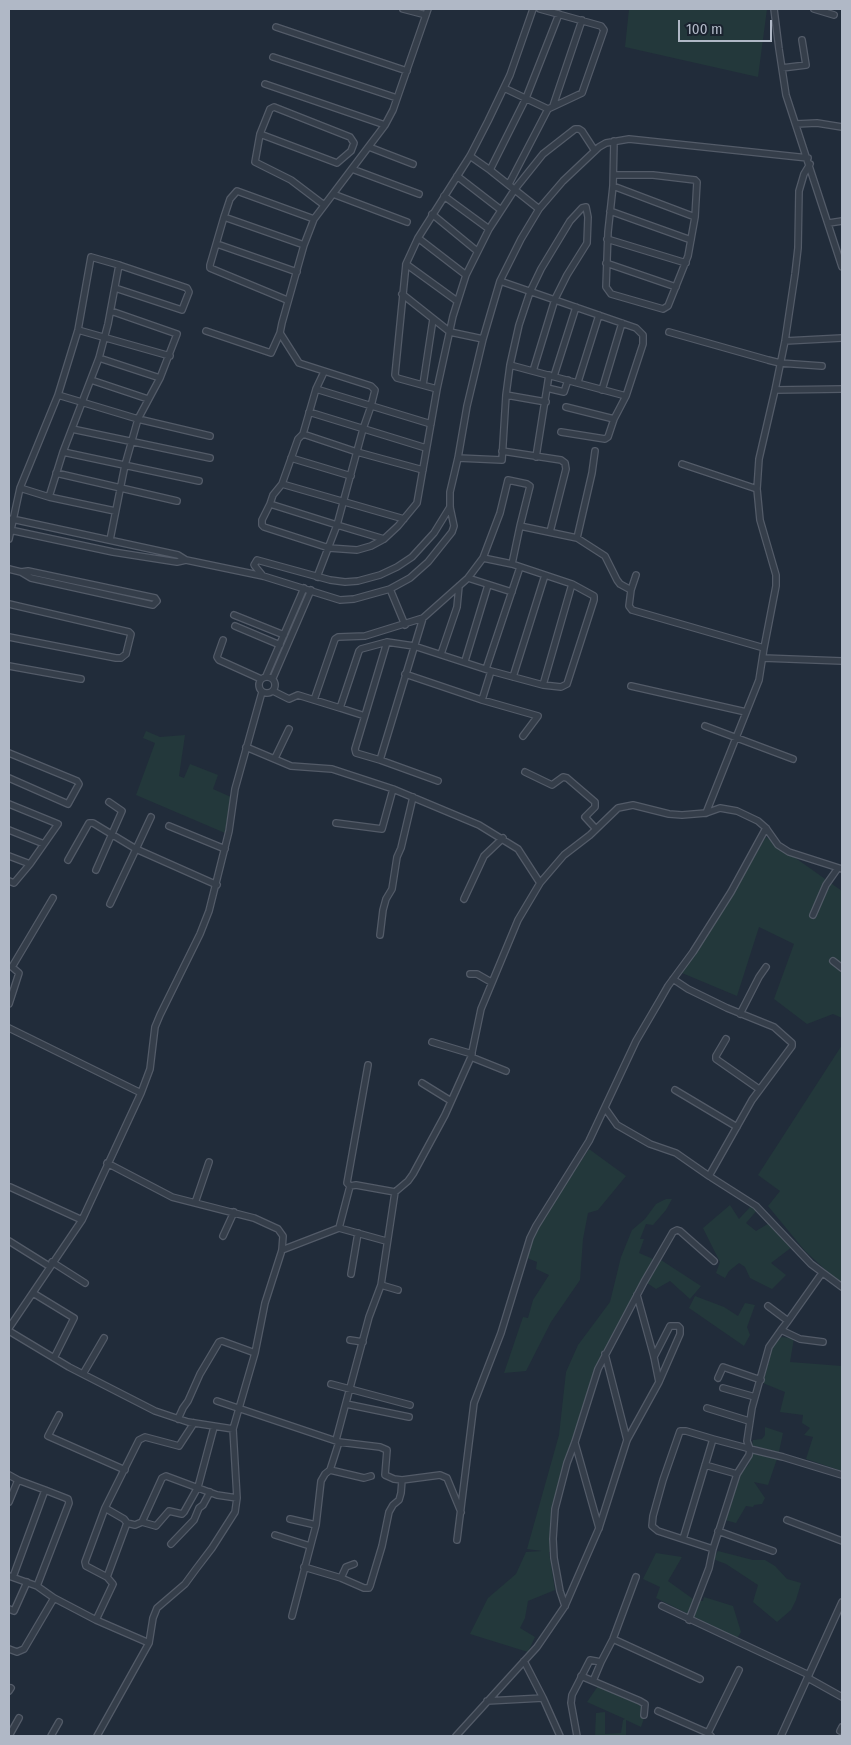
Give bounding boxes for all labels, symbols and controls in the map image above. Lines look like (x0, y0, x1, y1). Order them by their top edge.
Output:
scale bar (681, 10, 775, 42)
text: 100 m (686, 20, 723, 38)

